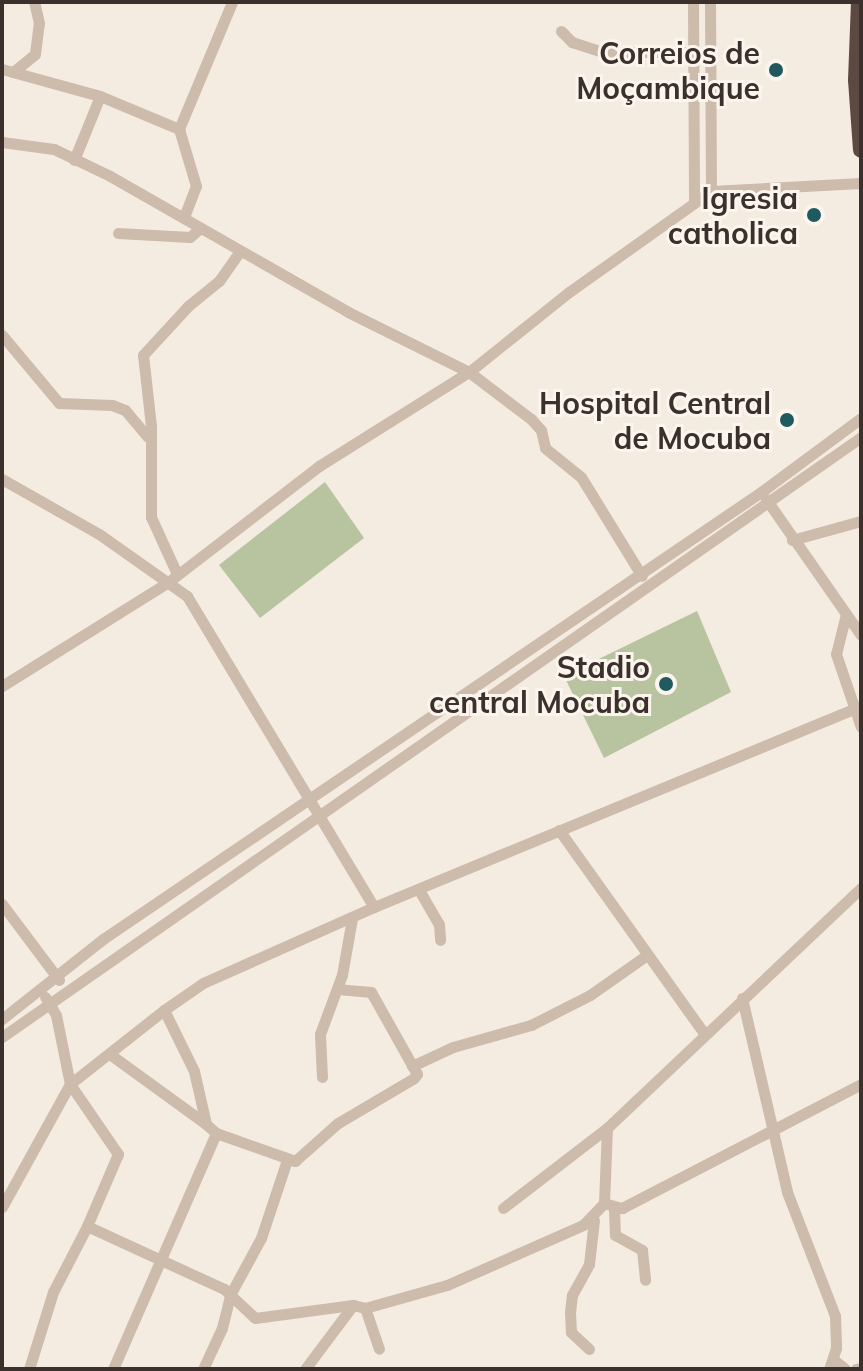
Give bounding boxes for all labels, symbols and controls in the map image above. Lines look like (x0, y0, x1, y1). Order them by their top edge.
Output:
place label: Correios de Moçambique (576, 35, 760, 106)
marker: Correios de Moçambique (767, 61, 785, 79)
place label: Igresia catholica (668, 180, 798, 250)
marker: Igresia catholica (805, 206, 823, 224)
place label: Hospital Central de Mocuba (539, 385, 771, 456)
marker: Hospital Central de Mocuba (778, 411, 796, 429)
place label: Stadio central Mocuba (429, 649, 650, 720)
marker: Stadio central Mocuba (657, 675, 675, 693)

